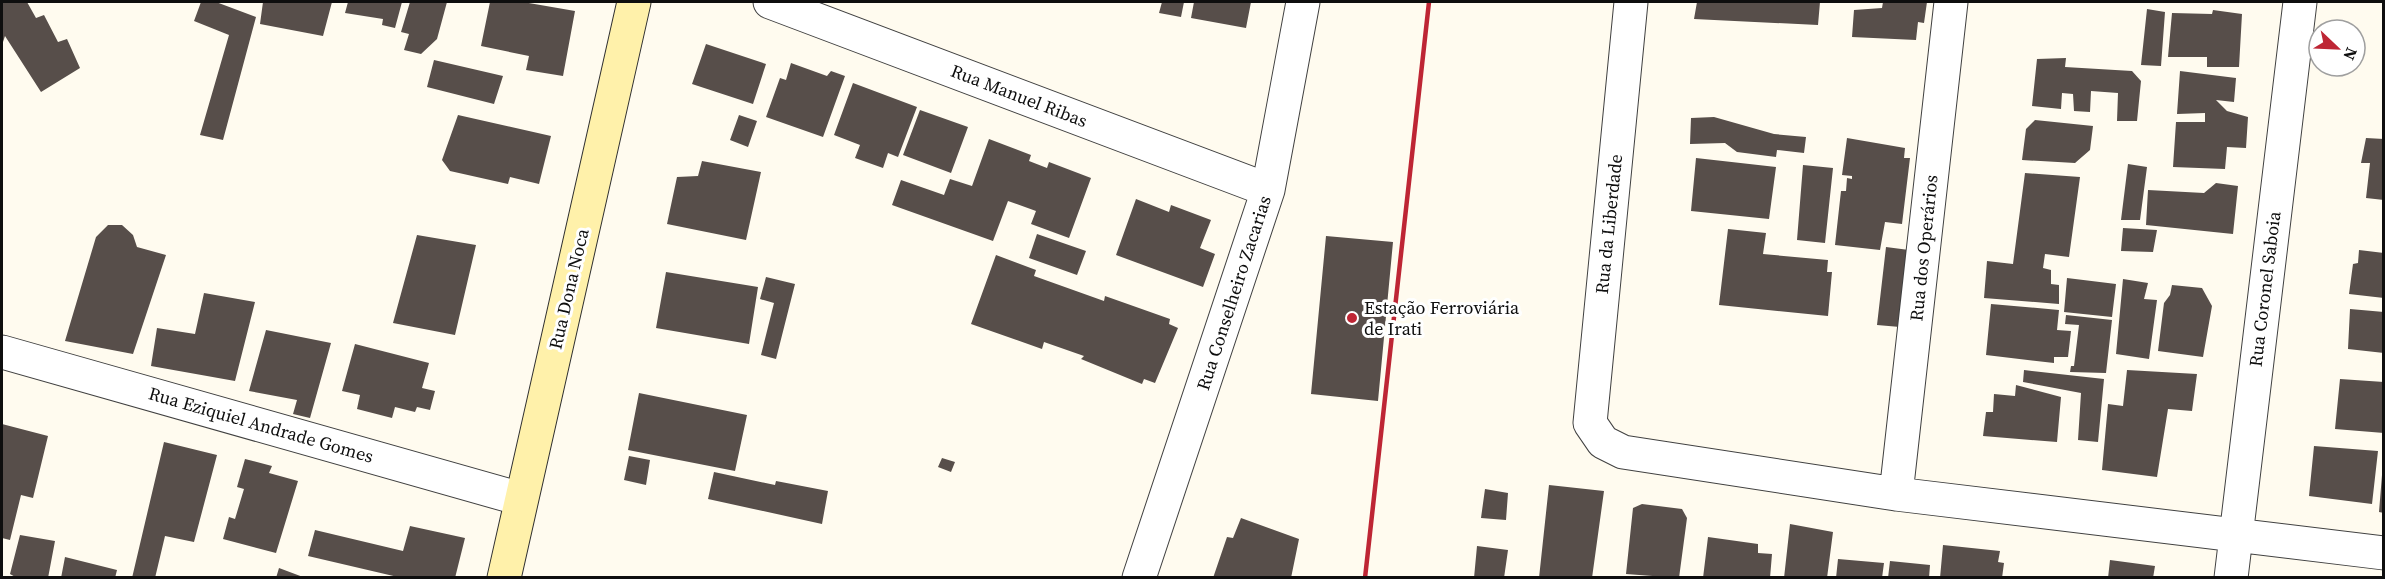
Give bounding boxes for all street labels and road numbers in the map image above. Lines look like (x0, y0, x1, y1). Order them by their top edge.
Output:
street label: Rua Manuel Ribas (947, 58, 1091, 133)
street label: Rua da Liberdade (1589, 153, 1628, 295)
street label: Rua dos Operários (1903, 173, 1944, 322)
street label: Rua Conselheiro Zacarias (1190, 192, 1277, 393)
street label: Rua Coronel Saboia (2243, 209, 2287, 368)
street label: Rua Dona Noca (542, 225, 595, 352)
street label: Rua Eziquiel Andrade Gomes (146, 380, 377, 469)

